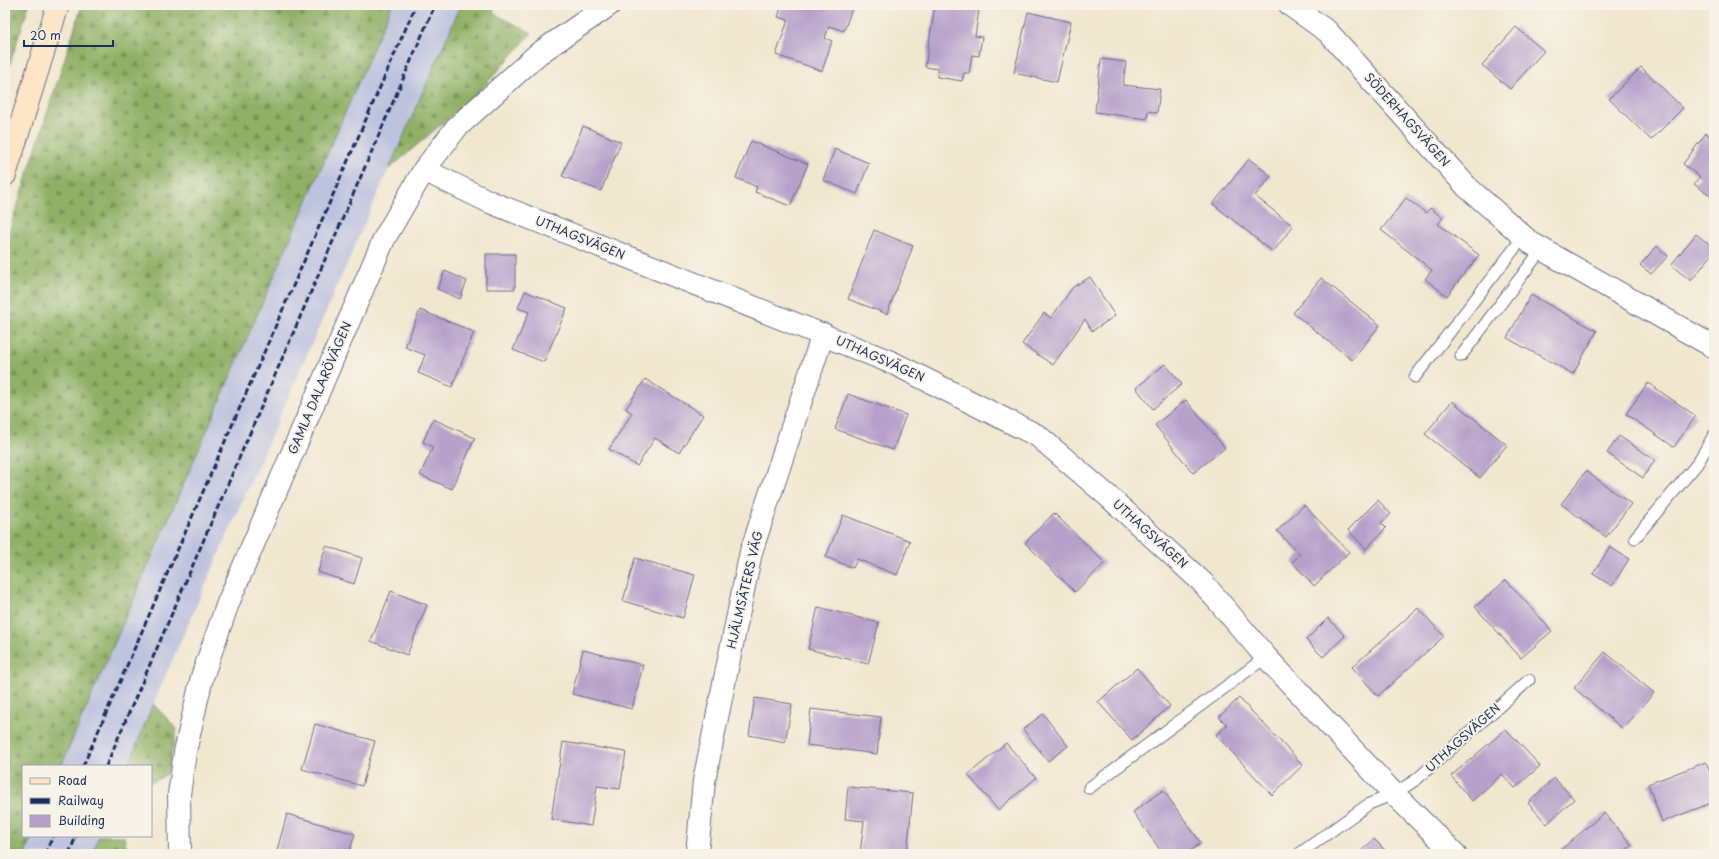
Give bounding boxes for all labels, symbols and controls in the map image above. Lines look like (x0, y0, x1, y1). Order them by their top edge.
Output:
scale bar (24, 22, 113, 48)
text: 20 m (30, 26, 61, 44)
street label: SÖDERHAGSVÄGEN (1361, 68, 1455, 170)
street label: UTHAGSVÄGEN (533, 211, 628, 263)
street label: GAMLA DALARÖVÄGEN (283, 318, 355, 457)
street label: UTHAGSVÄGEN (833, 330, 928, 386)
street label: UTHAGSVÄGEN (1109, 495, 1192, 572)
street label: HJÄLMSÄTERS VÄG (722, 529, 766, 650)
street label: UTHAGSVÄGEN (1421, 699, 1504, 776)
legend (22, 765, 152, 837)
text: Road (58, 771, 87, 789)
text: Railway (58, 791, 104, 809)
text: Building (58, 811, 105, 829)

